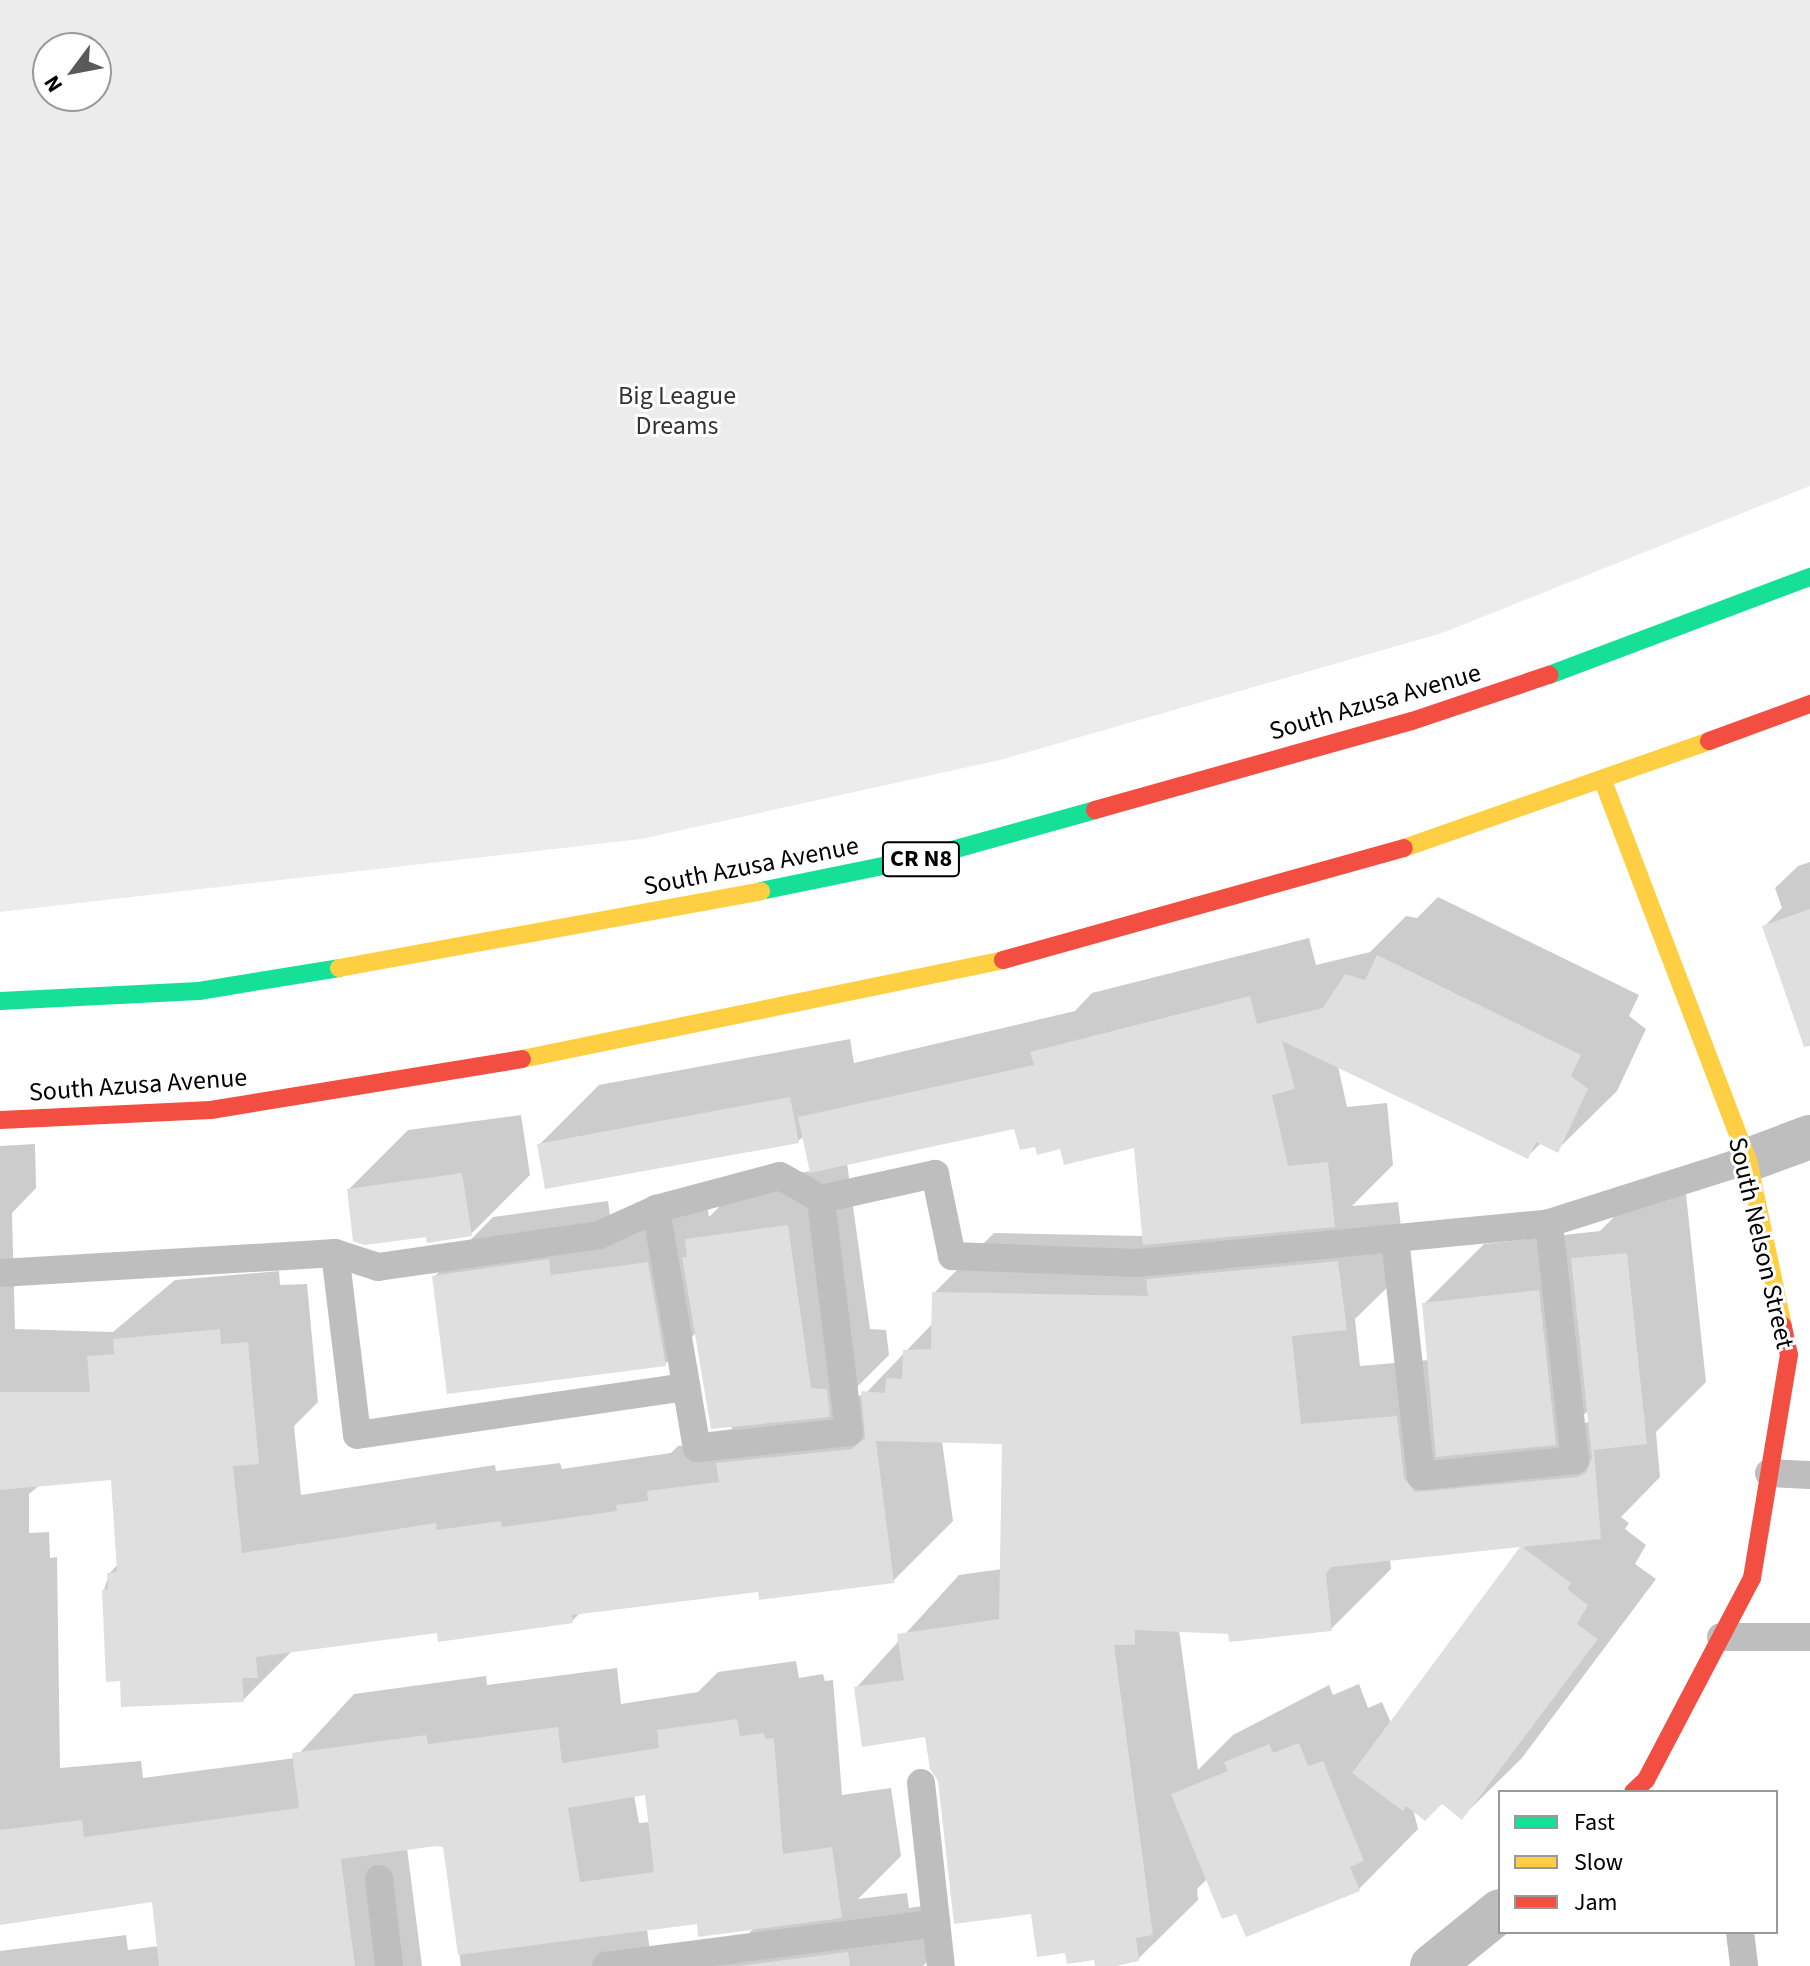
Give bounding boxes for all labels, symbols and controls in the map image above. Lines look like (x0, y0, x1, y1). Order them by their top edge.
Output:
north arrow (32, 32, 112, 112)
text: N (36, 69, 71, 98)
park label: Big League Dreams (618, 380, 736, 442)
street label: South Azusa Avenue (1266, 657, 1484, 747)
street label: South Azusa Avenue (641, 830, 861, 902)
road number: CR N8 (881, 839, 961, 879)
street label: South Azusa Avenue (28, 1062, 248, 1108)
street label: South Nelson Street (1721, 1134, 1801, 1352)
legend (1498, 1790, 1778, 1934)
text: Fast (1574, 1805, 1615, 1840)
text: Slow (1574, 1845, 1623, 1880)
text: Jam (1574, 1885, 1618, 1920)

